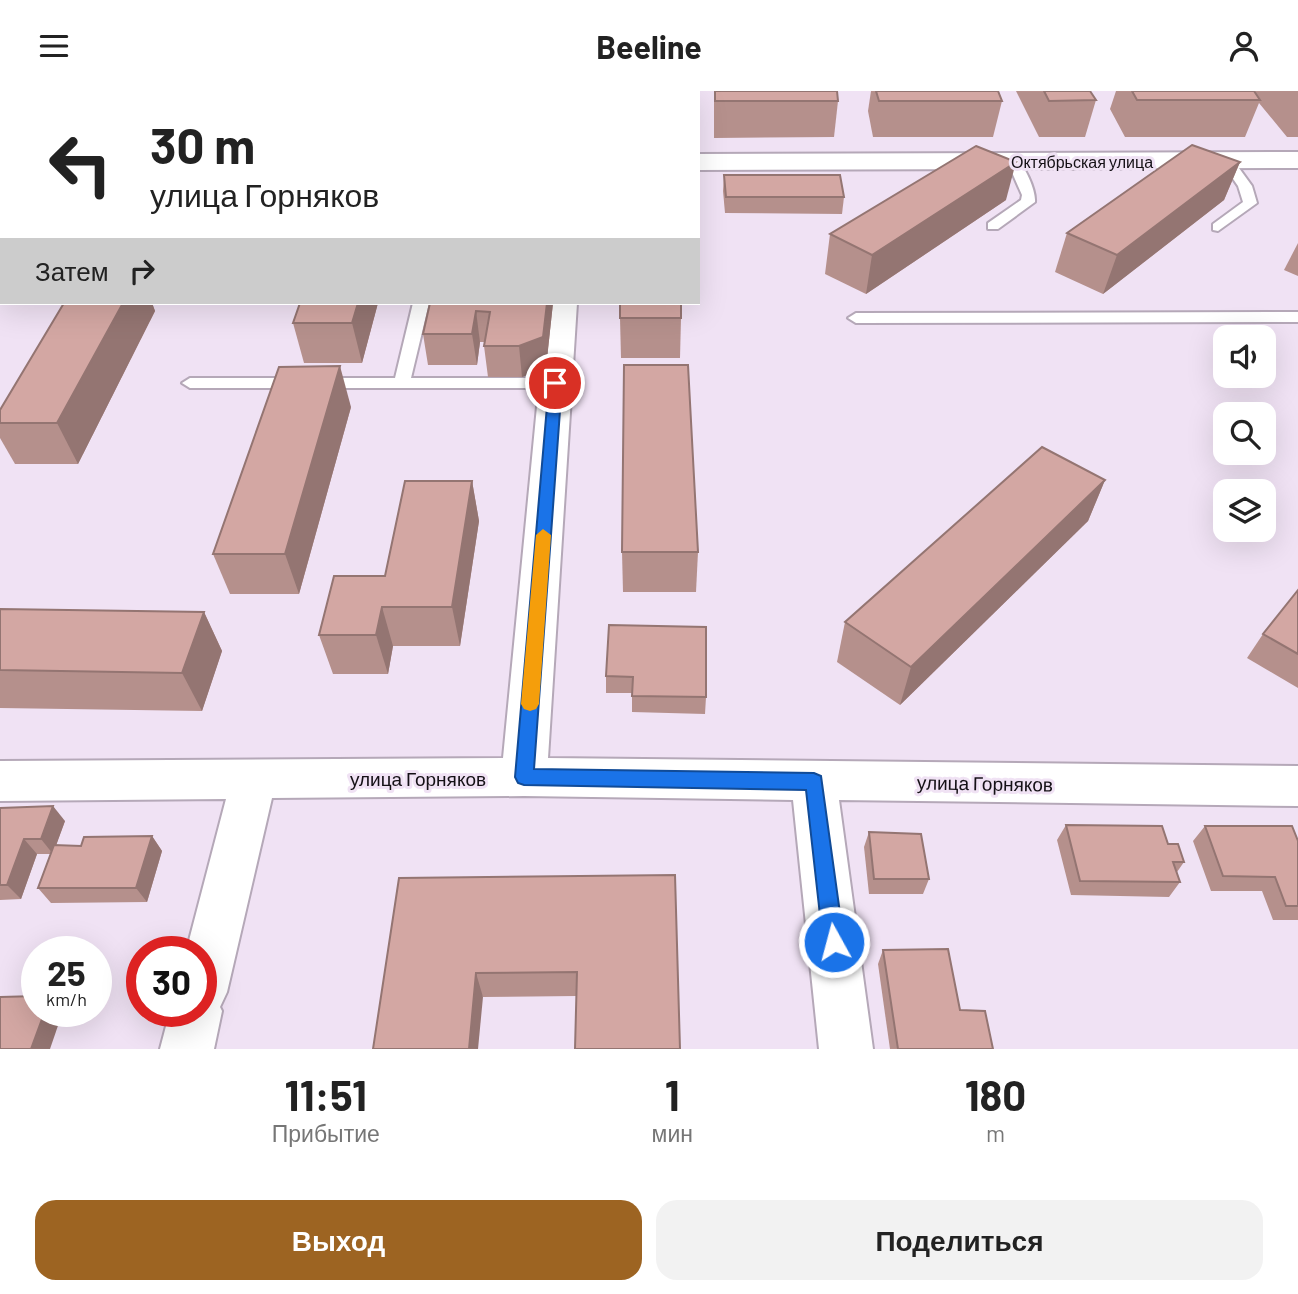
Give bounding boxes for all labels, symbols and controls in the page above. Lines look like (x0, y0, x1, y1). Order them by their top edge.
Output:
icon: menu (35, 27, 73, 65)
text: Beeline (596, 27, 702, 65)
icon: person (1225, 27, 1263, 65)
text: 30 m (150, 115, 255, 174)
icon: left (35, 119, 126, 210)
street label: Октябрьская улица (1011, 152, 1153, 171)
text: улица Горняков (150, 175, 379, 213)
icon: right (123, 252, 161, 290)
text: Затем (35, 255, 109, 286)
map controls (1213, 325, 1276, 542)
button: sound (1213, 325, 1276, 388)
pin (525, 353, 585, 413)
icon: arrive (536, 364, 574, 402)
button: search (1213, 402, 1276, 465)
button: layers (1213, 479, 1276, 542)
street label: улица Горняков (350, 767, 486, 790)
street label: улица Горняков (917, 770, 1053, 796)
position arrow (797, 905, 871, 979)
speed limit sign: 30 (126, 936, 217, 1027)
text: 25 (47, 951, 86, 993)
text: km/h (46, 988, 87, 1010)
text: 11:51 (285, 1069, 367, 1119)
text: 1 (665, 1069, 680, 1119)
text: 180 (965, 1069, 1026, 1119)
text: Прибытие (272, 1119, 380, 1147)
text: мин (652, 1119, 693, 1147)
text: m (986, 1119, 1005, 1147)
button: Выход (35, 1200, 642, 1280)
button: Поделиться (656, 1200, 1263, 1280)

